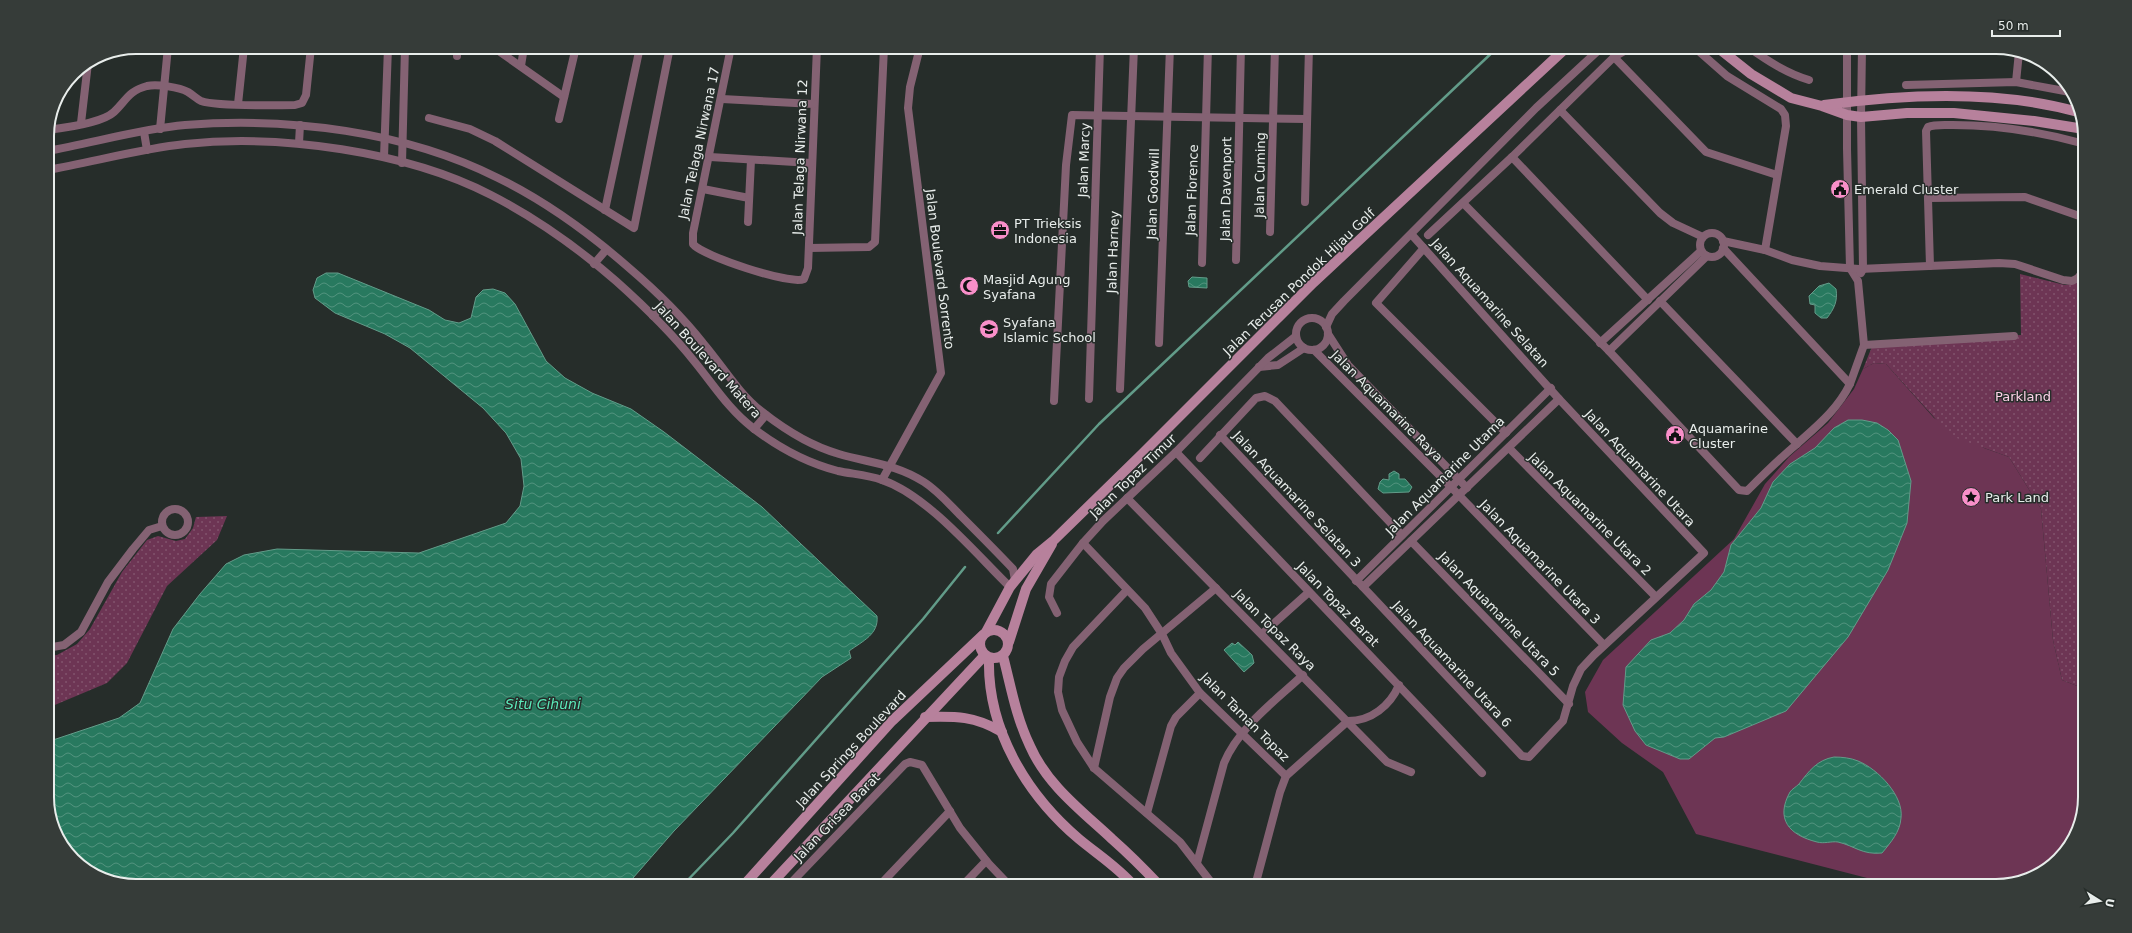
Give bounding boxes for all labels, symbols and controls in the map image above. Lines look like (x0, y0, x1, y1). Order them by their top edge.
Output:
scale bar (1992, 12, 2060, 38)
text: 50 m (1998, 19, 2029, 33)
street label: Jalan Telaga Nirwana 17 (675, 65, 723, 222)
street label: Jalan Telaga Nirwana 12 (790, 79, 810, 236)
street label: Jalan Marcy (1075, 122, 1093, 199)
street label: Jalan Cuming (1252, 132, 1268, 219)
street label: Jalan Davenport (1218, 137, 1234, 242)
street label: Jalan Florence (1183, 144, 1201, 237)
street label: Jalan Goodwill (1144, 148, 1162, 241)
public building icon: Emerald Cluster (1829, 178, 1851, 200)
place label: Emerald Cluster (1854, 182, 1959, 197)
street label: Jalan Boulevard Sorrento (923, 187, 957, 350)
street label: Jalan Terusan Pondok Hijau Golf (1219, 205, 1378, 359)
street label: Jalan Harney (1104, 210, 1122, 295)
place label: PT Trieksis Indonesia (1014, 216, 1082, 246)
office icon: PT Trieksis Indonesia (989, 219, 1011, 241)
street label: Jalan Aquamarine Selatan (1428, 235, 1552, 370)
place label: Masjid Agung Syafana (983, 272, 1070, 302)
mosque icon: Masjid Agung Syafana (958, 275, 980, 297)
street label: Jalan Boulevard Matera (651, 298, 764, 421)
place label: Syafana Islamic School (1003, 315, 1096, 345)
school or university icon: Syafana Islamic School (978, 318, 1000, 340)
street label: Jalan Aquamarine Raya (1328, 347, 1446, 465)
park label: Parkland (1995, 389, 2051, 404)
street label: Jalan Aquamarine Utara (1581, 406, 1698, 530)
street label: Jalan Aquamarine Utama (1382, 413, 1508, 539)
place label: Aquamarine Cluster (1689, 421, 1768, 451)
public building icon: Aquamarine Cluster (1664, 424, 1686, 446)
street label: Jalan Aquamarine Selatan 3 (1229, 427, 1364, 570)
street label: Jalan Topaz Timur (1086, 431, 1180, 522)
street label: Jalan Aquamarine Utara 2 (1525, 449, 1654, 578)
place icon: Park Land (1960, 486, 1982, 508)
place label: Park Land (1985, 490, 2049, 505)
street label: Jalan Aquamarine Utara 3 (1476, 496, 1603, 627)
street label: Jalan Aquamarine Utara 5 (1435, 548, 1562, 679)
street label: Jalan Topaz Barat (1293, 558, 1382, 649)
street label: Jalan Topaz Raya (1230, 585, 1319, 674)
street label: Jalan Aquamarine Utara 6 (1389, 597, 1514, 730)
street label: Jalan Taman Topaz (1197, 669, 1293, 765)
street label: Jalan Springs Boulevard (792, 687, 909, 811)
water label: Situ Cihuni (505, 696, 581, 712)
street label: Jalan Grisea Barat (790, 770, 883, 865)
north arrow (2080, 881, 2120, 921)
text: U (2102, 897, 2117, 908)

